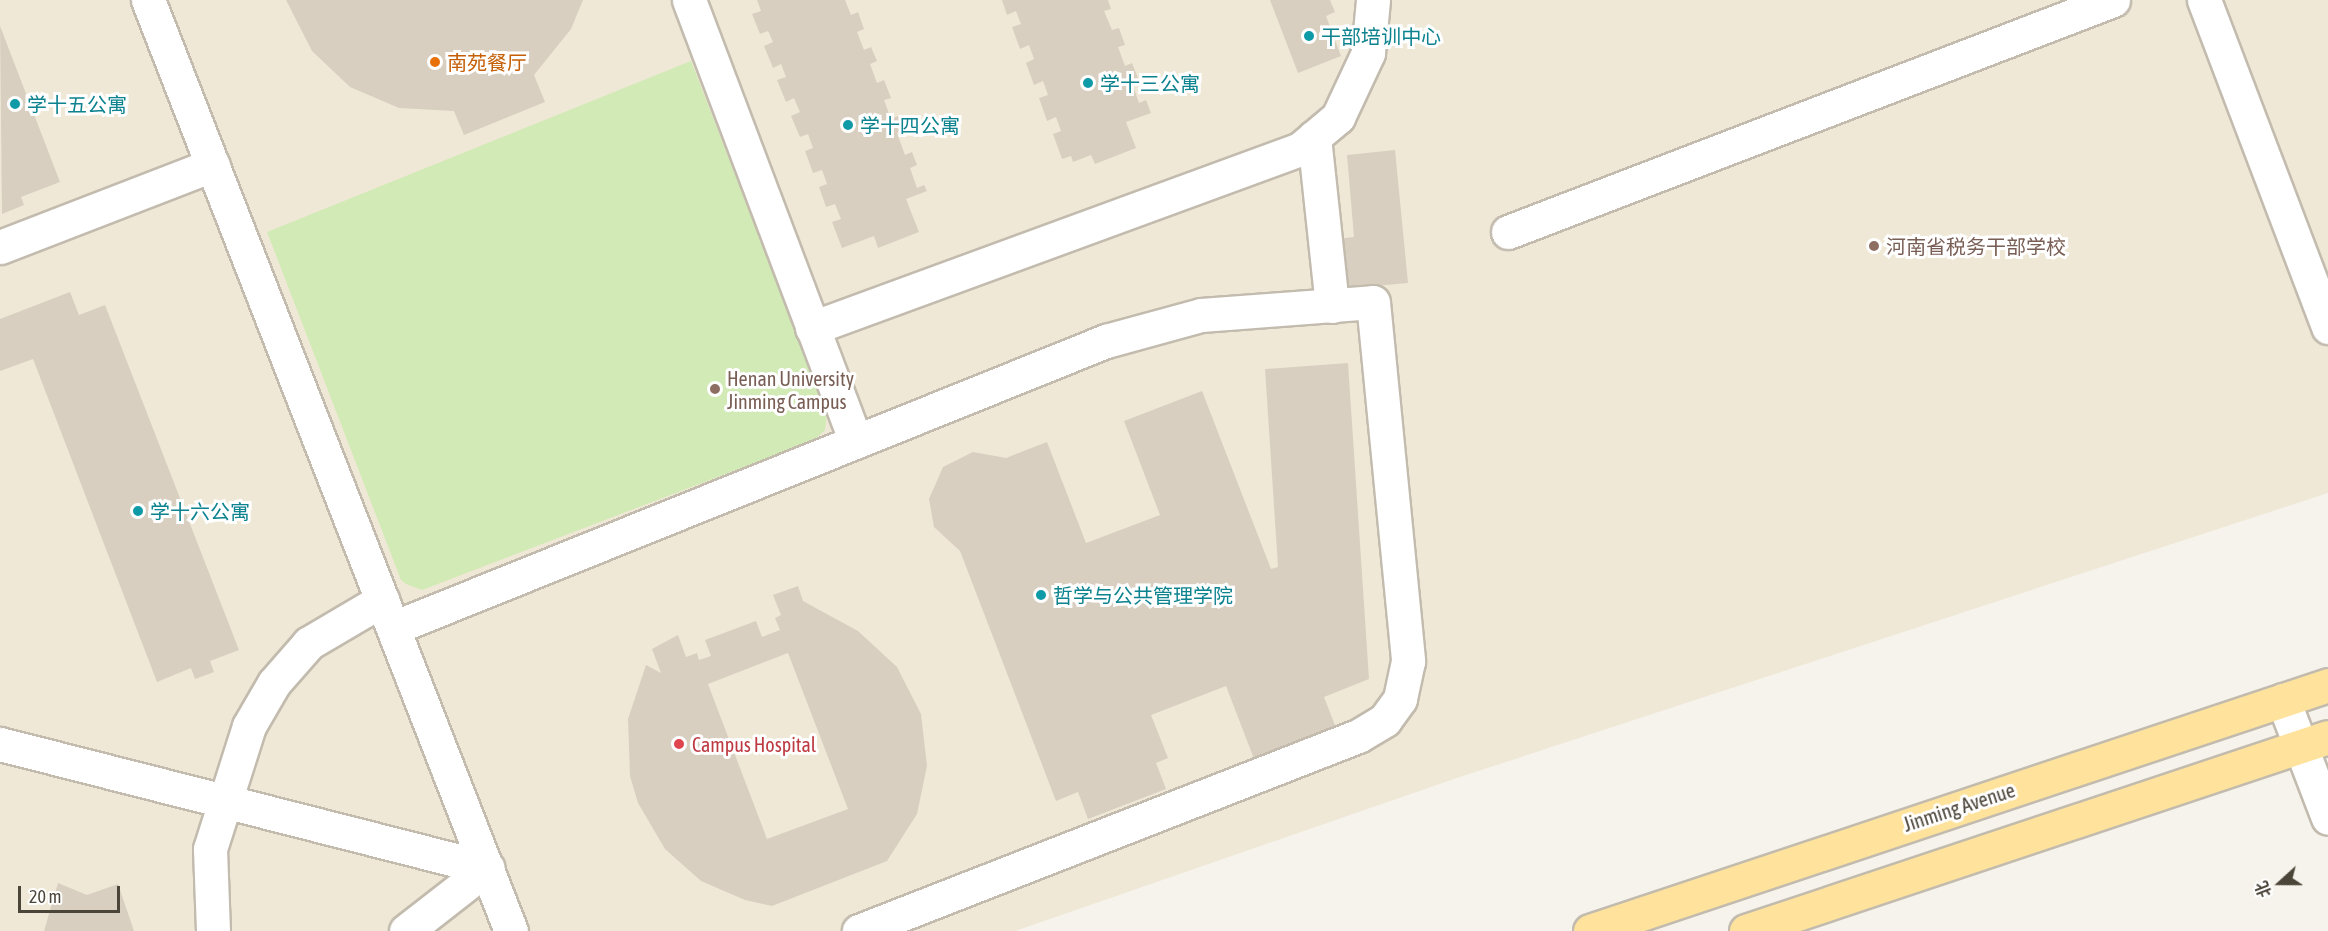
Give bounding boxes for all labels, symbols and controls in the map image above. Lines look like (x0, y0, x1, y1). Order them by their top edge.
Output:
place label: 干部培训中心 (1321, 24, 1441, 48)
marker: 干部培训中心 (1302, 29, 1316, 43)
place label: 南苑餐厅 (447, 50, 527, 74)
marker: 南苑餐厅 (428, 55, 442, 69)
place label: 学十三公寓 (1100, 71, 1200, 95)
marker: 学十三公寓 (1081, 76, 1095, 90)
place label: 学十五公寓 (27, 92, 127, 116)
marker: 学十五公寓 (8, 97, 22, 111)
place label: 学十四公寓 (860, 113, 960, 137)
marker: 学十四公寓 (841, 118, 855, 132)
place label: 河南省税务干部学校 (1886, 234, 2066, 258)
marker: 河南省税务干部学校 (1867, 239, 1881, 253)
place label: Henan University Jinming Campus (727, 366, 854, 413)
marker: Henan University Jinming Campus (708, 382, 722, 396)
place label: 学十六公寓 (150, 499, 250, 523)
marker: 学十六公寓 (131, 504, 145, 518)
place label: 哲学与公共管理学院 (1053, 583, 1233, 607)
marker: 哲学与公共管理学院 (1034, 588, 1048, 602)
place label: Campus Hospital (692, 732, 816, 756)
marker: Campus Hospital (670, 735, 688, 753)
street label: Jinming Avenue (1900, 778, 2018, 836)
north arrow (2250, 853, 2310, 913)
scale bar (21, 874, 123, 912)
text: 北 (2252, 879, 2274, 900)
text: 20 m (29, 886, 61, 907)

